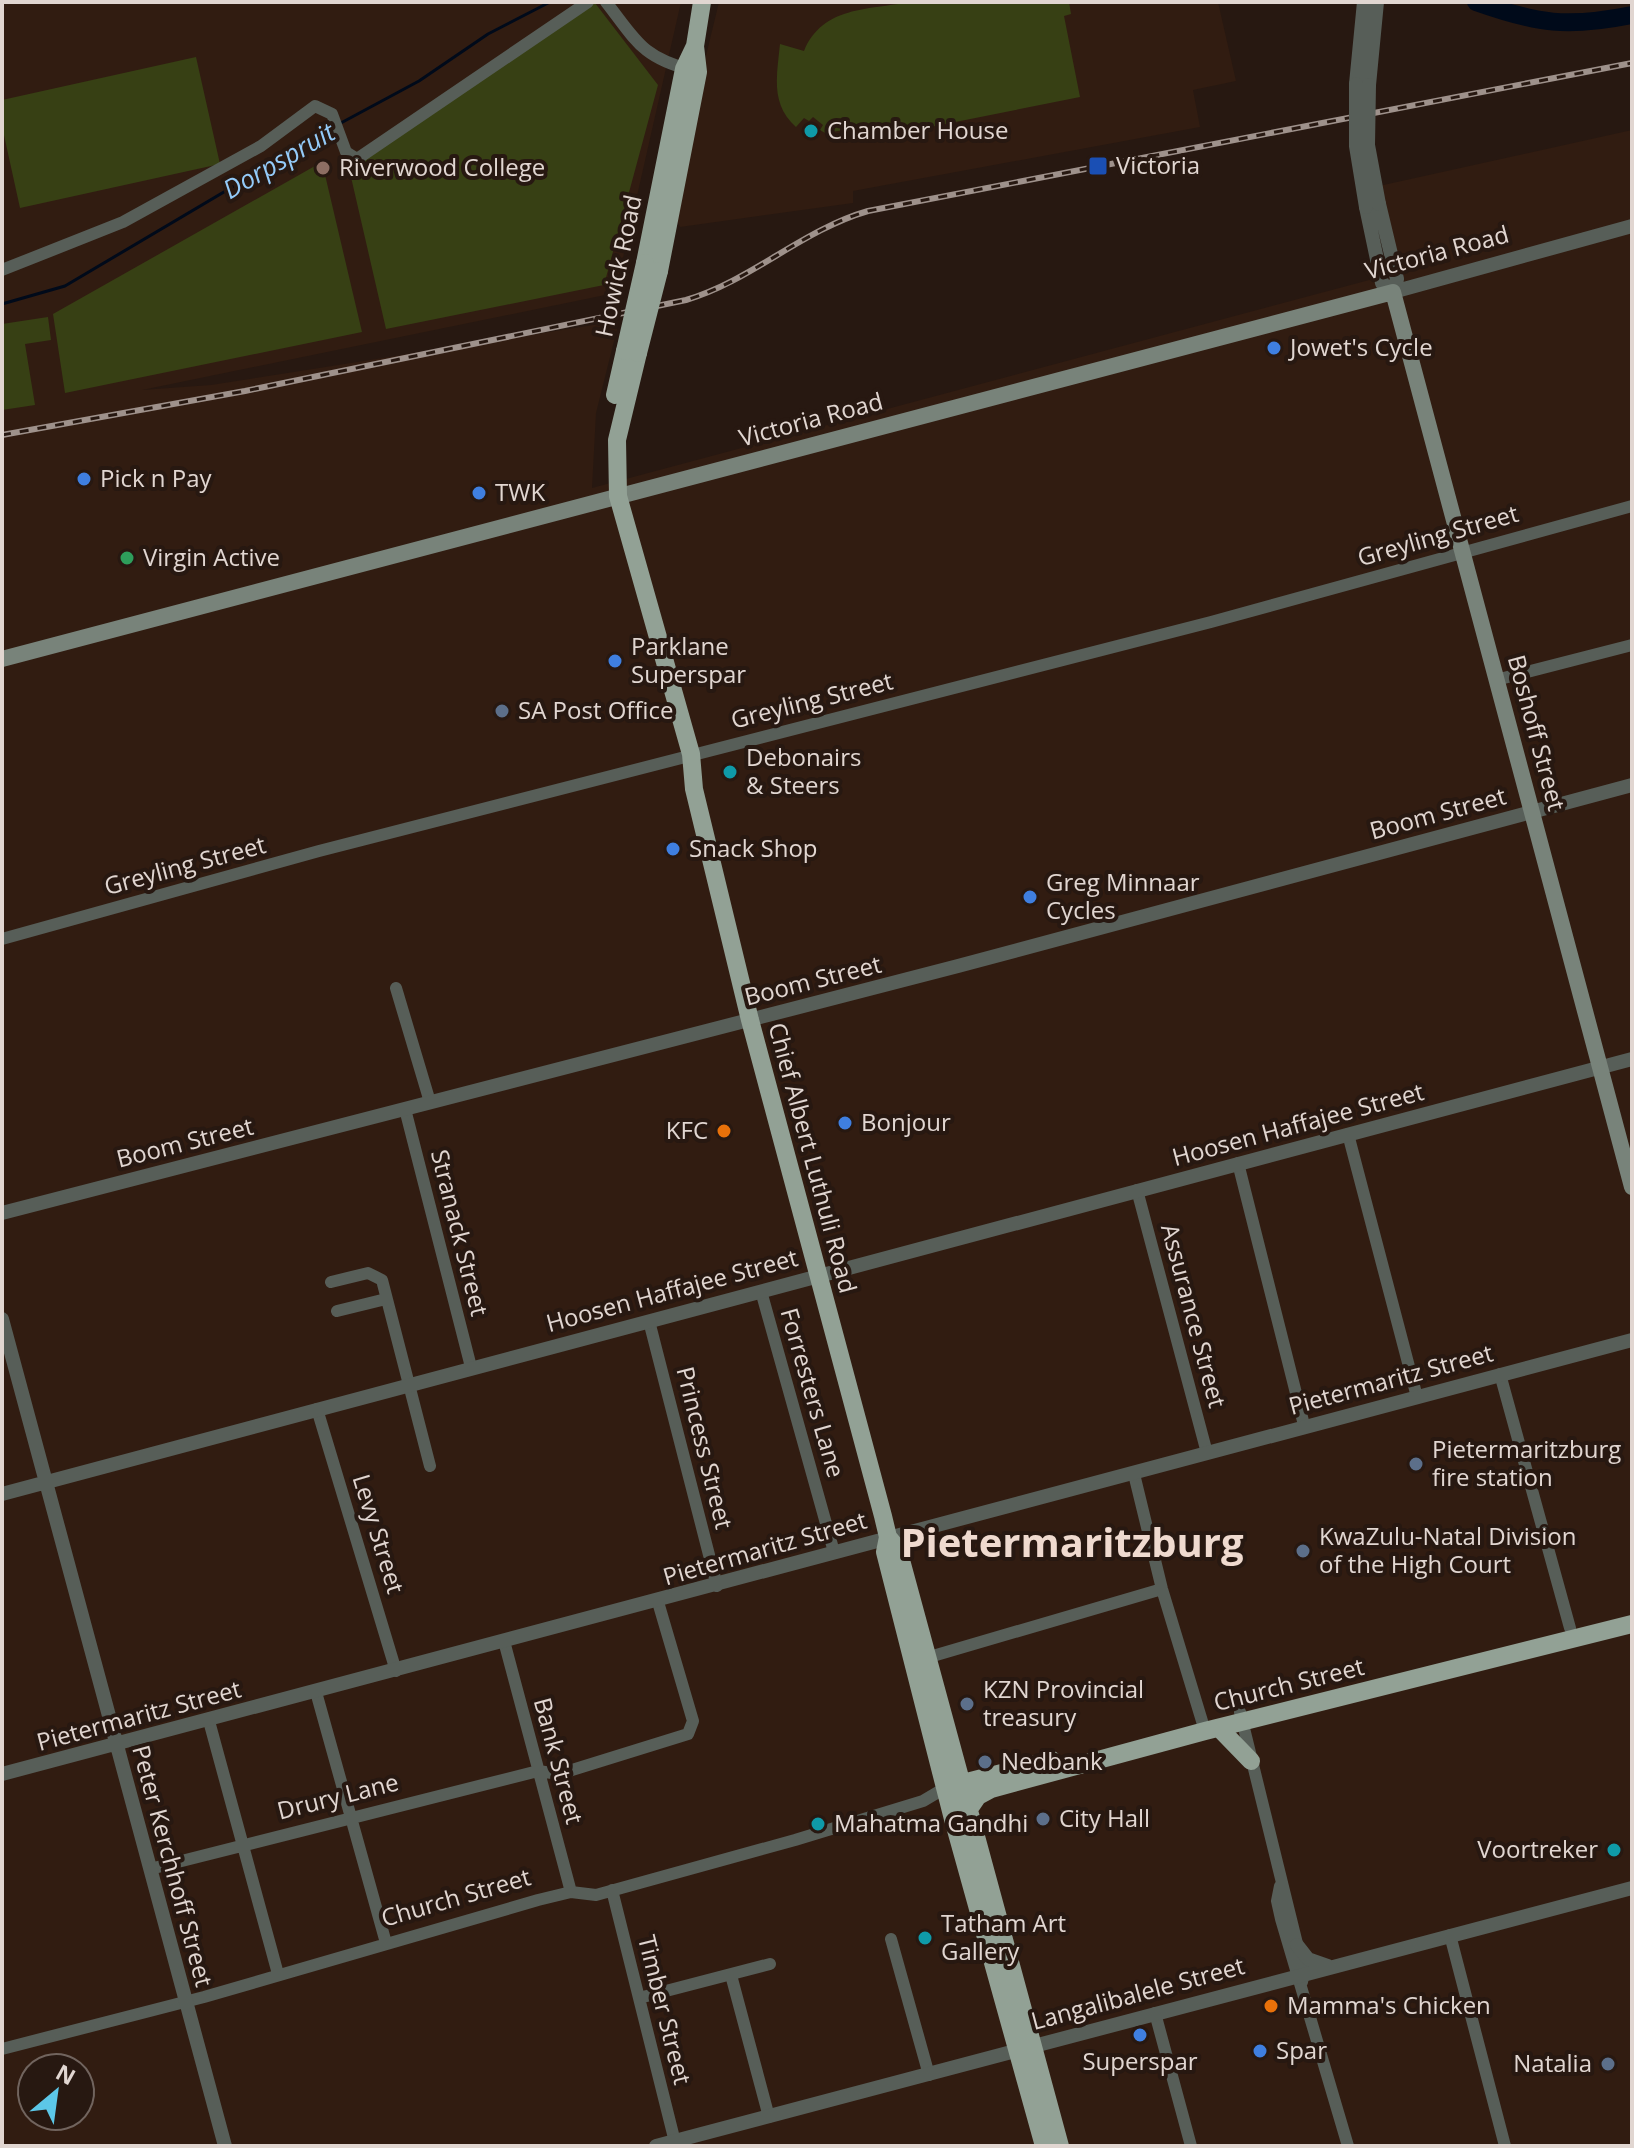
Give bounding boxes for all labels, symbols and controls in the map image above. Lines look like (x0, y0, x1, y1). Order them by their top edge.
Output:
water label: Dorpspruit (216, 113, 342, 207)
place label: Chamber House (827, 113, 1008, 146)
marker: Chamber House (802, 122, 820, 140)
place label: Victoria (1116, 148, 1200, 181)
place label: Riverwood College (339, 150, 545, 183)
marker: Victoria (1087, 155, 1109, 177)
marker: Riverwood College (314, 159, 332, 177)
street label: Howick Road (586, 192, 649, 340)
street label: Victoria Road (1361, 217, 1512, 287)
place label: Jowet's Cycle (1288, 330, 1433, 363)
marker: Jowet's Cycle (1265, 339, 1283, 357)
street label: Victoria Road (735, 384, 886, 454)
place label: Pick n Pay (100, 461, 213, 494)
marker: Pick n Pay (75, 470, 93, 488)
place label: TWK (495, 475, 545, 508)
marker: TWK (470, 484, 488, 502)
street label: Greyling Street (1353, 496, 1522, 573)
place label: Virgin Active (143, 540, 280, 573)
marker: Virgin Active (118, 549, 136, 567)
place label: Parklane Superspar (631, 629, 746, 690)
street label: Boshoff Street (1501, 651, 1574, 814)
marker: Parklane Superspar (606, 652, 624, 670)
street label: Greyling Street (727, 663, 896, 736)
place label: SA Post Office (518, 693, 674, 726)
marker: SA Post Office (493, 702, 511, 720)
place label: Debonairs & Steers (746, 740, 861, 801)
marker: Debonairs & Steers (721, 763, 739, 781)
street label: Boom Street (1366, 779, 1509, 847)
street label: Greyling Street (100, 827, 269, 902)
place label: Snack Shop (689, 831, 818, 864)
marker: Snack Shop (664, 840, 682, 858)
place label: Greg Minnaar Cycles (1046, 865, 1200, 926)
marker: Greg Minnaar Cycles (1021, 888, 1039, 906)
street label: Boom Street (741, 947, 884, 1012)
street label: Chief Albert Luthuli Road (761, 1019, 865, 1296)
street label: Hoosen Haffajee Street (1168, 1074, 1427, 1173)
place label: Bonjour (861, 1105, 951, 1138)
street label: Boom Street (113, 1109, 256, 1174)
place label: KFC (666, 1113, 708, 1146)
marker: Bonjour (836, 1114, 854, 1132)
marker: KFC (715, 1122, 733, 1140)
street label: Stranack Street (424, 1146, 497, 1319)
street label: Assurance Street (1154, 1220, 1235, 1411)
street label: Hoosen Haffajee Street (542, 1240, 801, 1339)
street label: Forresters Lane (773, 1304, 853, 1481)
street label: Pietermaritz Street (1285, 1335, 1496, 1422)
street label: Princess Street (669, 1363, 742, 1532)
place label: Pietermaritzburg fire station (1432, 1432, 1621, 1493)
marker: Pietermaritzburg fire station (1407, 1455, 1425, 1473)
street label: Levy Street (346, 1470, 413, 1597)
street label: Pietermaritz Street (659, 1503, 870, 1592)
district label: Pietermaritzburg (900, 1514, 1244, 1569)
place label: KwaZulu-Natal Division of the High Court (1319, 1519, 1576, 1580)
marker: KwaZulu-Natal Division of the High Court (1294, 1542, 1312, 1560)
street label: Church Street (1210, 1649, 1367, 1718)
street label: Pietermaritz Street (33, 1671, 244, 1758)
place label: KZN Provincial treasury (983, 1672, 1144, 1733)
street label: Bank Street (527, 1694, 592, 1827)
marker: KZN Provincial treasury (958, 1695, 976, 1713)
street label: Peter Kerchhoff Street (125, 1741, 222, 1990)
place label: Nedbank (1001, 1744, 1103, 1777)
marker: Nedbank (976, 1753, 994, 1771)
street label: Drury Lane (273, 1765, 402, 1827)
place label: City Hall (1059, 1801, 1150, 1834)
place label: Mahatma Gandhi (834, 1806, 1028, 1839)
marker: City Hall (1034, 1810, 1052, 1828)
marker: Mahatma Gandhi (809, 1815, 827, 1833)
place label: Voortreker (1477, 1832, 1598, 1865)
marker: Voortreker (1605, 1841, 1623, 1859)
street label: Church Street (377, 1859, 534, 1934)
place label: Tatham Art Gallery (941, 1906, 1066, 1967)
marker: Tatham Art Gallery (916, 1929, 934, 1947)
street label: Timber Street (631, 1932, 700, 2088)
street label: Langalibalele Street (1027, 1948, 1248, 2037)
place label: Mamma's Chicken (1287, 1988, 1491, 2021)
marker: Mamma's Chicken (1262, 1997, 1280, 2015)
marker: Superspar (1131, 2026, 1149, 2044)
place label: Spar (1276, 2033, 1327, 2066)
marker: Spar (1251, 2042, 1269, 2060)
place label: Superspar (1082, 2044, 1198, 2077)
place label: Natalia (1513, 2046, 1592, 2079)
north arrow (16, 2052, 96, 2132)
marker: Natalia (1599, 2055, 1617, 2073)
text: N (51, 2056, 81, 2091)

